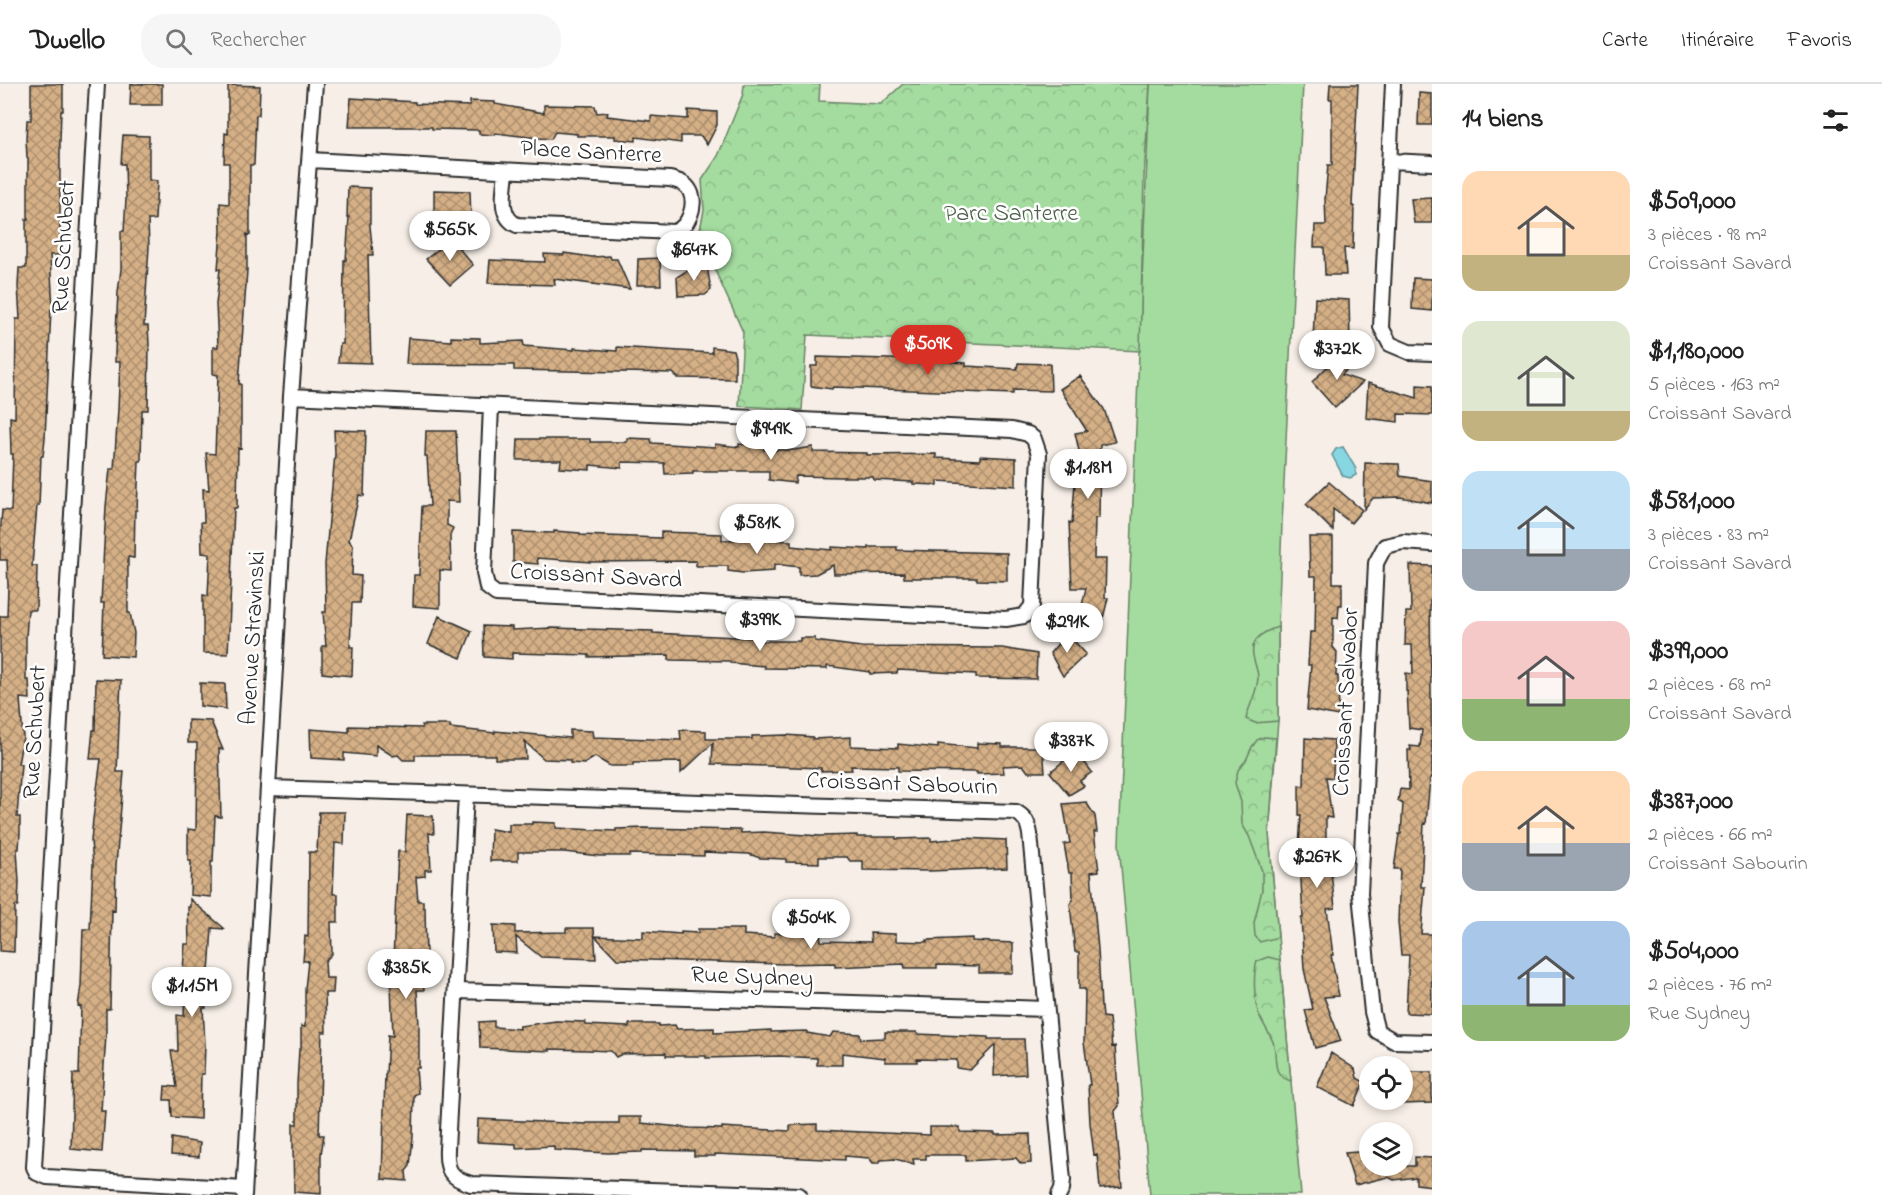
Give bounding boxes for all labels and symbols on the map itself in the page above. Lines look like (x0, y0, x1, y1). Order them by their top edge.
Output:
street label: Place Santerre (519, 132, 663, 174)
street label: Rue Schubert (44, 179, 86, 315)
park label: Parc Santerre (944, 197, 1078, 232)
pin: $565K (408, 211, 492, 262)
pin: $647K (652, 231, 736, 282)
pin: $509K (886, 325, 970, 376)
pin: $372K (1295, 330, 1379, 381)
pin: $949K (729, 410, 813, 461)
pin: $1.18M (1039, 449, 1137, 500)
pin: $581K (715, 504, 799, 555)
street label: Avenue Stravinski (232, 550, 276, 726)
street label: Croissant Savard (509, 555, 683, 599)
pin: $399K (718, 601, 802, 652)
pin: $291K (1025, 603, 1109, 654)
street label: Croissant Salvador (1325, 606, 1369, 797)
street label: Rue Schubert (15, 664, 57, 800)
pin: $387K (1029, 722, 1113, 773)
street label: Croissant Sabourin (806, 764, 998, 806)
pin: $267K (1275, 838, 1359, 889)
pin: $504K (769, 899, 853, 950)
pin: $385K (364, 949, 448, 1000)
street label: Rue Sydney (690, 958, 814, 999)
pin: $1.15M (143, 967, 241, 1018)

